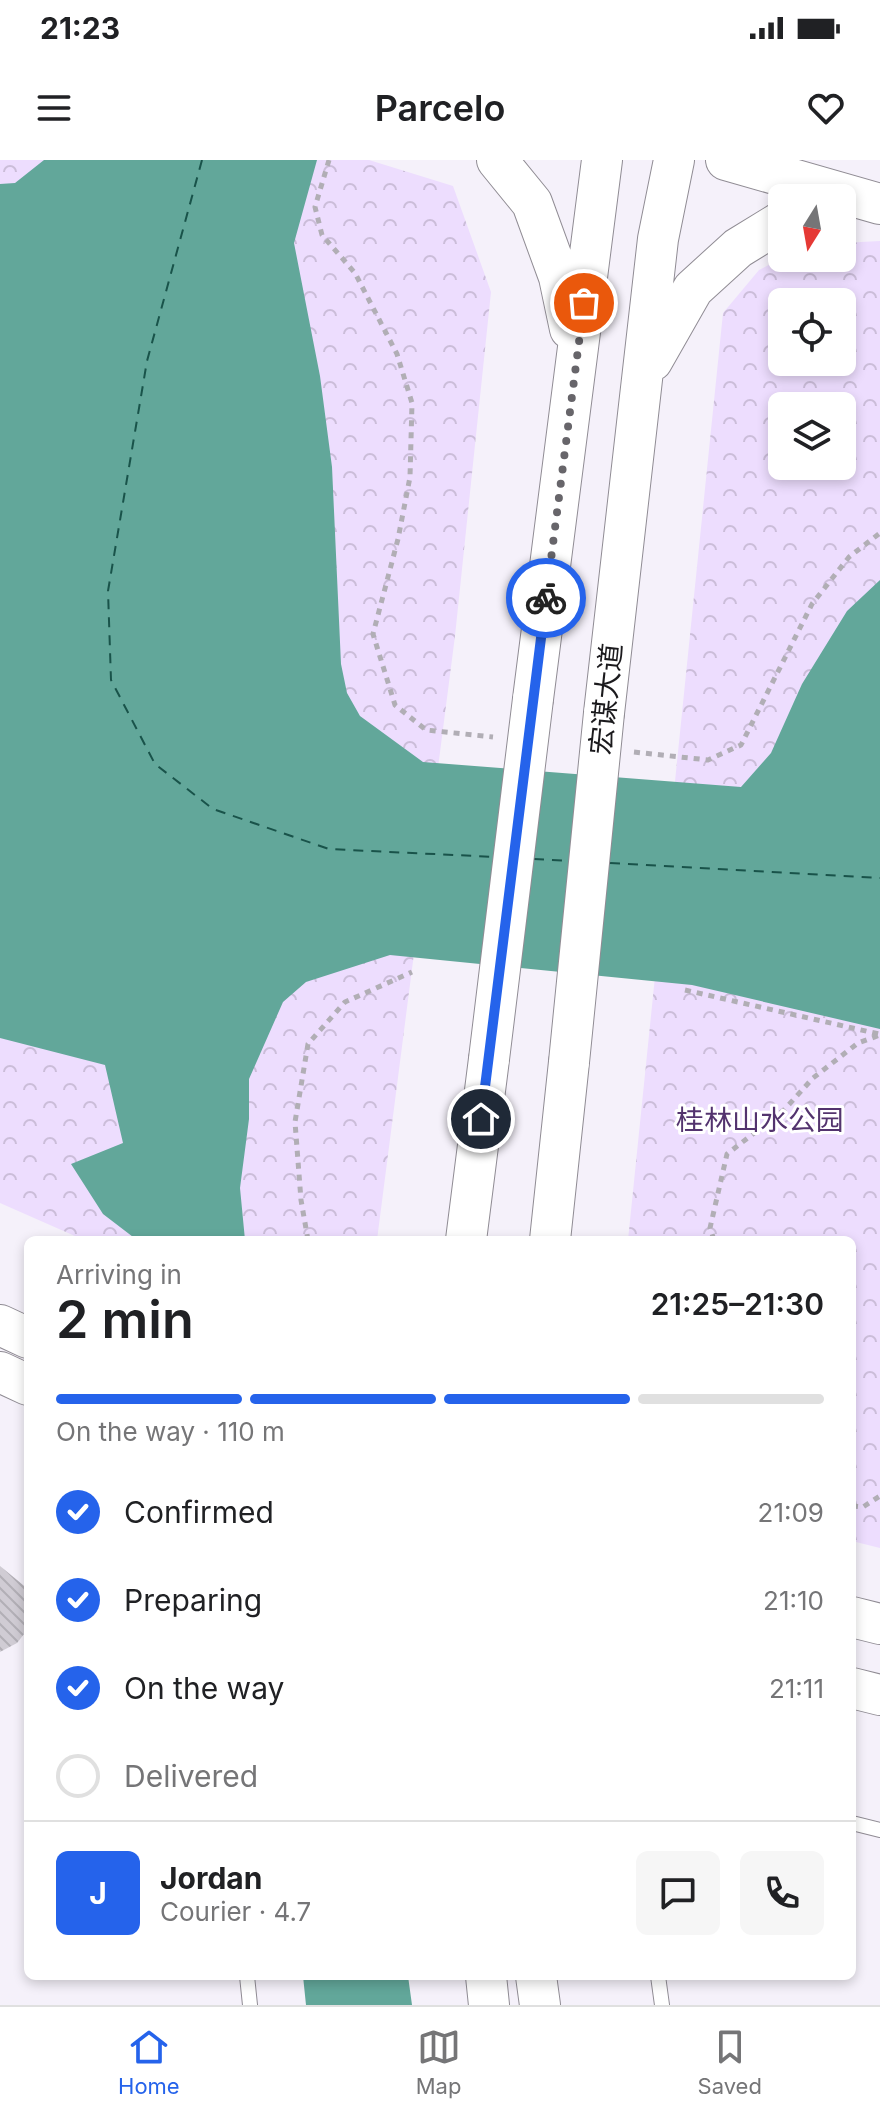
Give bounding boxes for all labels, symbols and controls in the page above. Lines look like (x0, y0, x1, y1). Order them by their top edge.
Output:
text: 21:23 (40, 10, 120, 46)
icon: menu (32, 86, 76, 130)
text: Parcelo (375, 86, 505, 130)
icon: heart (804, 86, 848, 130)
north arrow (768, 184, 856, 272)
map controls (768, 184, 856, 480)
pin (550, 269, 618, 337)
icon: bag (562, 281, 606, 325)
button: locate (768, 288, 856, 376)
button: layers (768, 392, 856, 480)
courier (506, 558, 586, 638)
icon: bike (524, 576, 568, 620)
street label: 宏谋大道 (583, 642, 629, 756)
pin (447, 1085, 515, 1153)
icon: home (459, 1097, 503, 1141)
park label: 桂林山水公园 (676, 1103, 844, 1137)
text: Arriving in (56, 1259, 182, 1290)
text: 21:25–21:30 (651, 1286, 824, 1322)
text: 2 min (56, 1288, 194, 1351)
text: On the way · 110 m (56, 1416, 285, 1447)
icon: check (56, 1490, 100, 1534)
text: Confirmed (124, 1494, 274, 1530)
text: 21:09 (758, 1497, 824, 1528)
icon: check (56, 1578, 100, 1622)
text: Preparing (124, 1582, 262, 1618)
text: 21:10 (763, 1585, 824, 1616)
icon: check (56, 1666, 100, 1710)
text: On the way (124, 1670, 284, 1706)
text: 21:11 (769, 1673, 824, 1704)
text: Delivered (124, 1758, 258, 1794)
button: chat (636, 1851, 720, 1935)
button: phone (740, 1851, 824, 1935)
text: Jordan (160, 1860, 262, 1896)
text: J (89, 1875, 107, 1911)
text: Courier · 4.7 (160, 1896, 311, 1927)
tab: Home (118, 2025, 180, 2099)
tab: Map (416, 2025, 461, 2099)
tab: Saved (698, 2025, 762, 2099)

